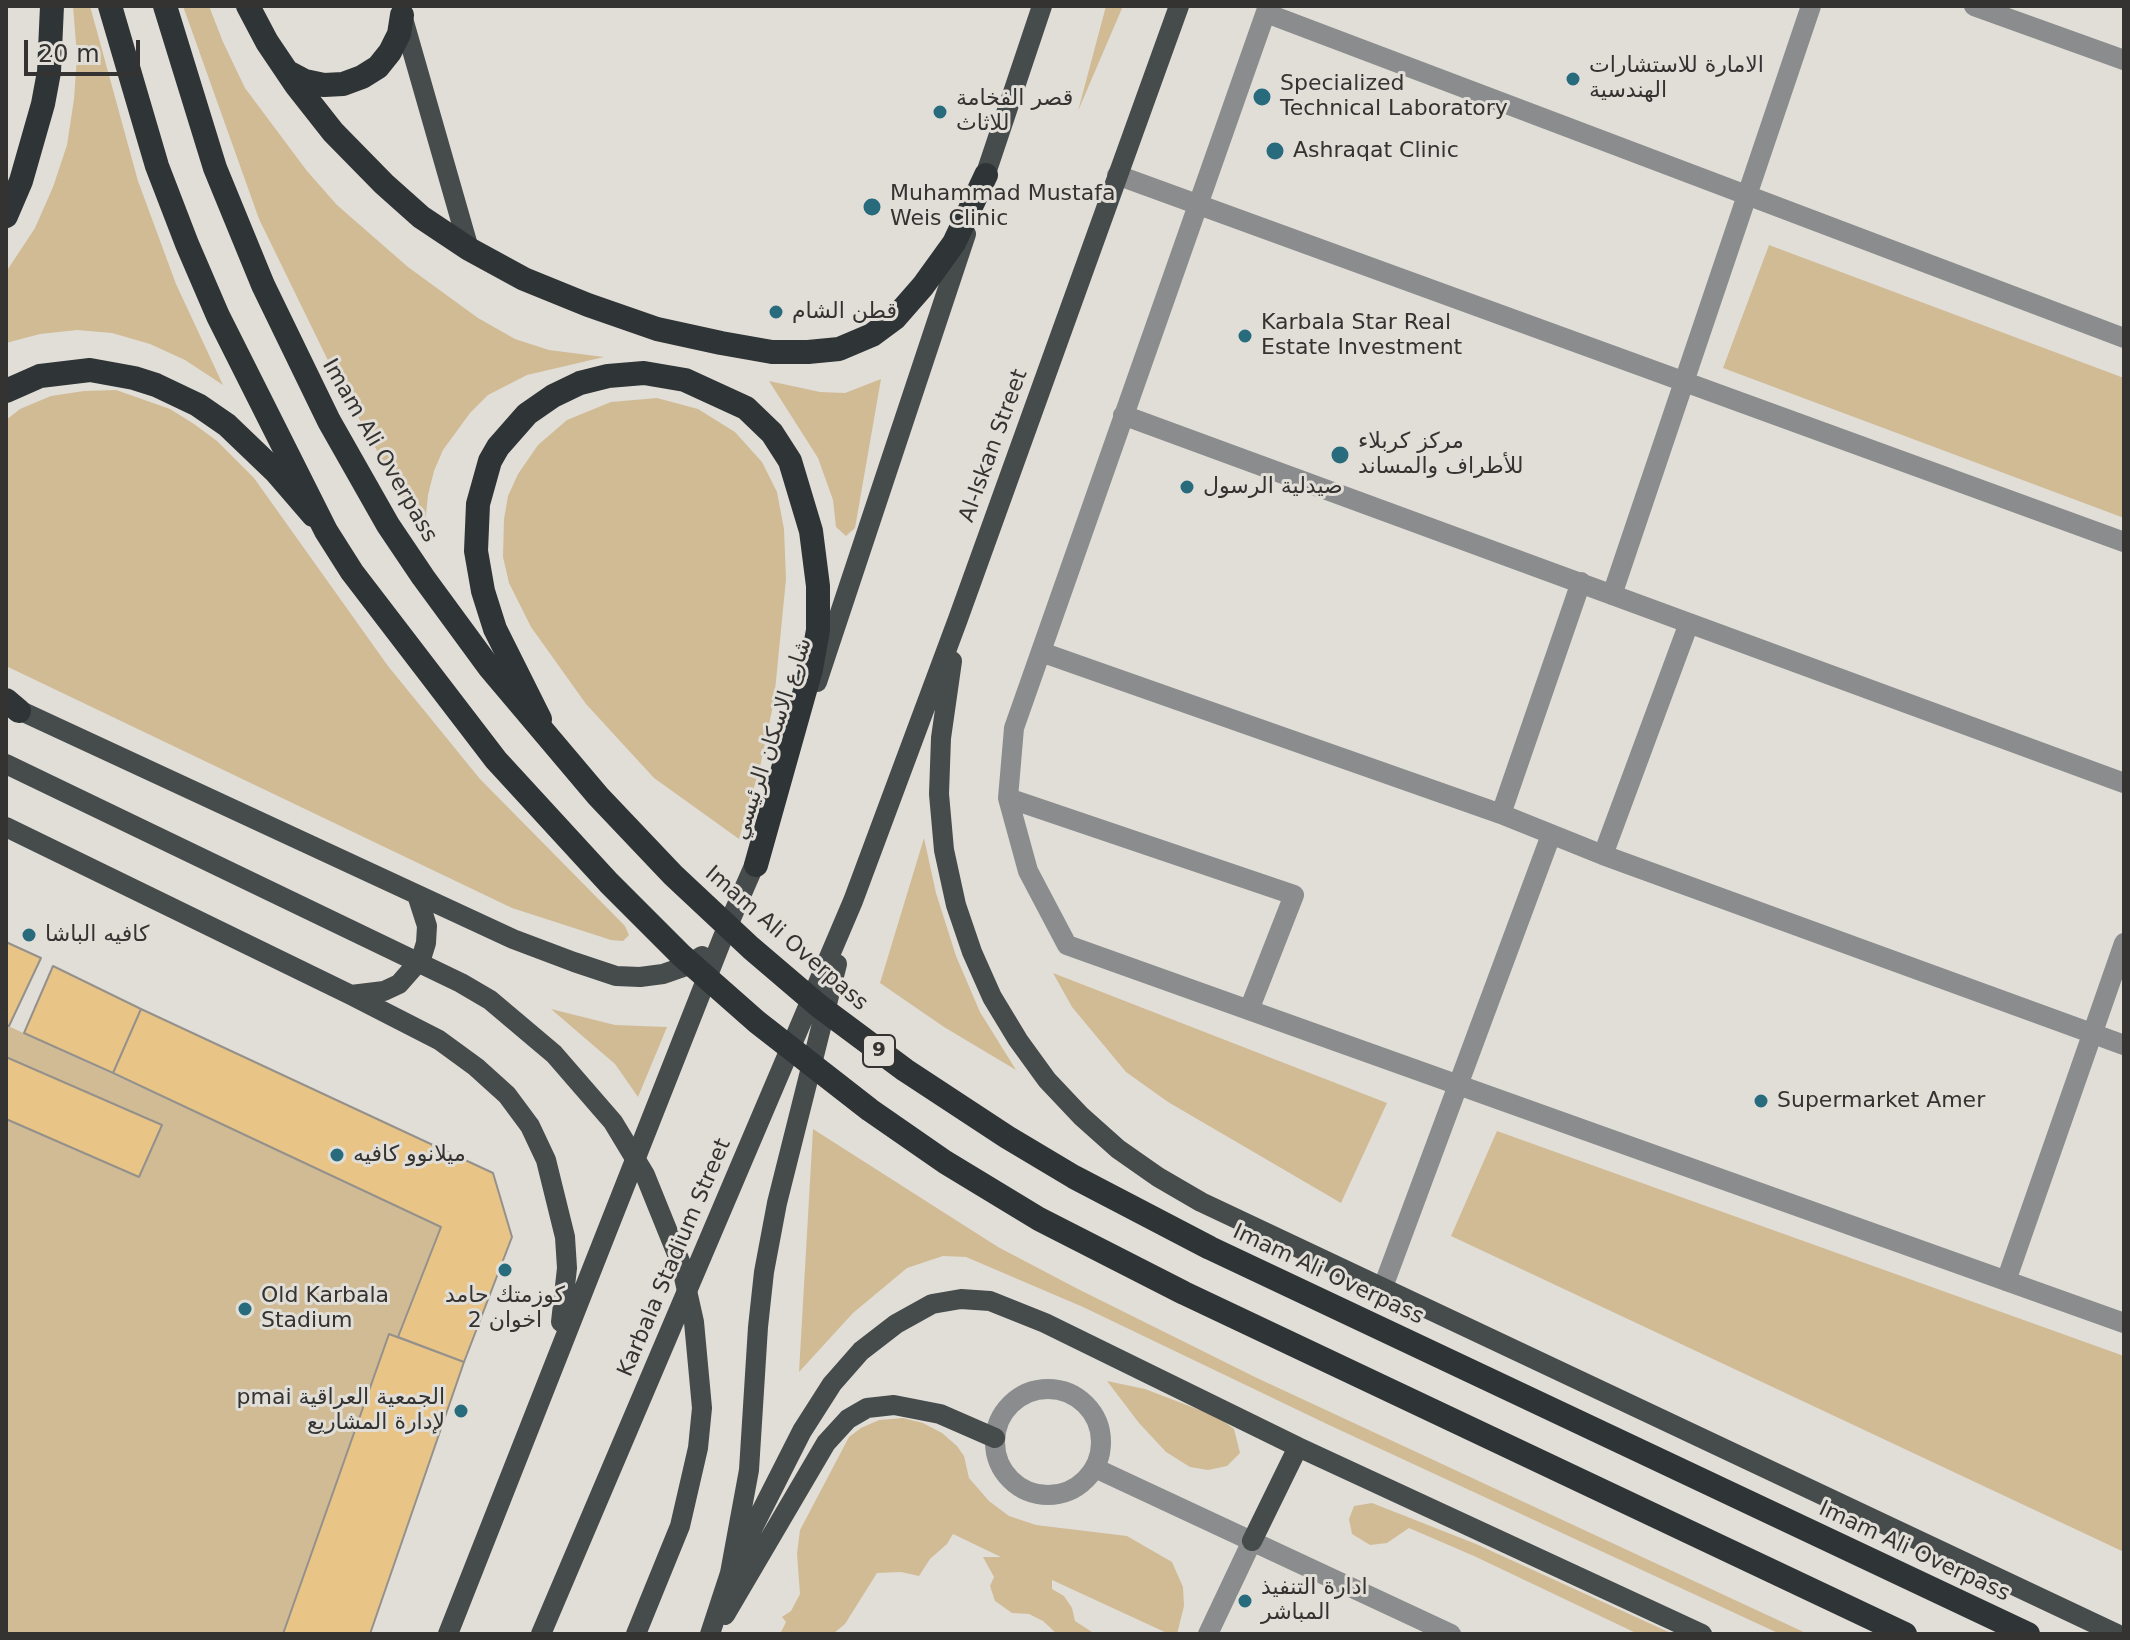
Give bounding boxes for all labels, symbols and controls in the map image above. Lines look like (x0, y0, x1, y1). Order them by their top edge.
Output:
scale bar (28, 24, 144, 74)
text: 20 m (38, 40, 100, 68)
place label: الامارة للاستشارات الهندسية (1589, 53, 1764, 104)
marker: الامارة للاستشارات الهندسية (1564, 70, 1582, 88)
place label: Specialized Technical Laboratory (1280, 71, 1508, 122)
place label: قصر الفخامة للاثاث (956, 86, 1073, 138)
marker: Specialized Technical Laboratory (1251, 86, 1273, 108)
marker: قصر الفخامة للاثاث (931, 103, 949, 121)
place label: Ashraqat Clinic (1293, 138, 1459, 164)
marker: Ashraqat Clinic (1264, 140, 1286, 162)
place label: Muhammad Mustafa Weis Clinic (890, 181, 1115, 232)
marker: Muhammad Mustafa Weis Clinic (861, 196, 883, 218)
place label: قطن الشام (792, 299, 897, 325)
marker: قطن الشام (767, 303, 785, 321)
place label: Karbala Star Real Estate Investment (1261, 310, 1462, 362)
marker: Karbala Star Real Estate Investment (1236, 327, 1254, 345)
street label: Imam Ali Overpass (316, 355, 442, 547)
street label: Al-Iskan Street (954, 366, 1034, 526)
place label: مركز كربلاء للأطراف والمساند (1358, 429, 1524, 480)
marker: مركز كربلاء للأطراف والمساند (1329, 444, 1351, 466)
place label: صيدلية الرسول (1203, 474, 1343, 500)
marker: صيدلية الرسول (1178, 478, 1196, 496)
street label: شارع الاسكان الرئيسي (728, 635, 818, 843)
street label: Imam Ali Overpass (699, 861, 873, 1017)
place label: كافيه الباشا (45, 922, 149, 948)
marker: كافيه الباشا (20, 926, 38, 944)
road number: 9 (863, 1035, 895, 1067)
place label: Supermarket Amer (1777, 1088, 1985, 1114)
marker: Supermarket Amer (1752, 1092, 1770, 1110)
street label: Karbala Stadium Street (613, 1135, 737, 1381)
place label: ميلانوو كافيه (353, 1142, 466, 1168)
marker: ميلانوو كافيه (328, 1146, 346, 1164)
street label: Imam Ali Overpass (1228, 1219, 1428, 1331)
marker: كوزمتك حامد اخوان 2 (496, 1261, 514, 1279)
place label: Old Karbala Stadium (261, 1283, 389, 1334)
place label: كوزمتك حامد اخوان 2 (445, 1283, 565, 1334)
marker: Old Karbala Stadium (236, 1300, 254, 1318)
place label: pmai الجمعية العراقية لإدارة المشاريع (237, 1385, 445, 1436)
marker: pmai الجمعية العراقية لإدارة المشاريع (452, 1402, 470, 1420)
street label: Imam Ali Overpass (1814, 1496, 2014, 1608)
place label: ادارة التنفيذ المباشر (1261, 1575, 1368, 1626)
marker: ادارة التنفيذ المباشر (1236, 1592, 1254, 1610)

